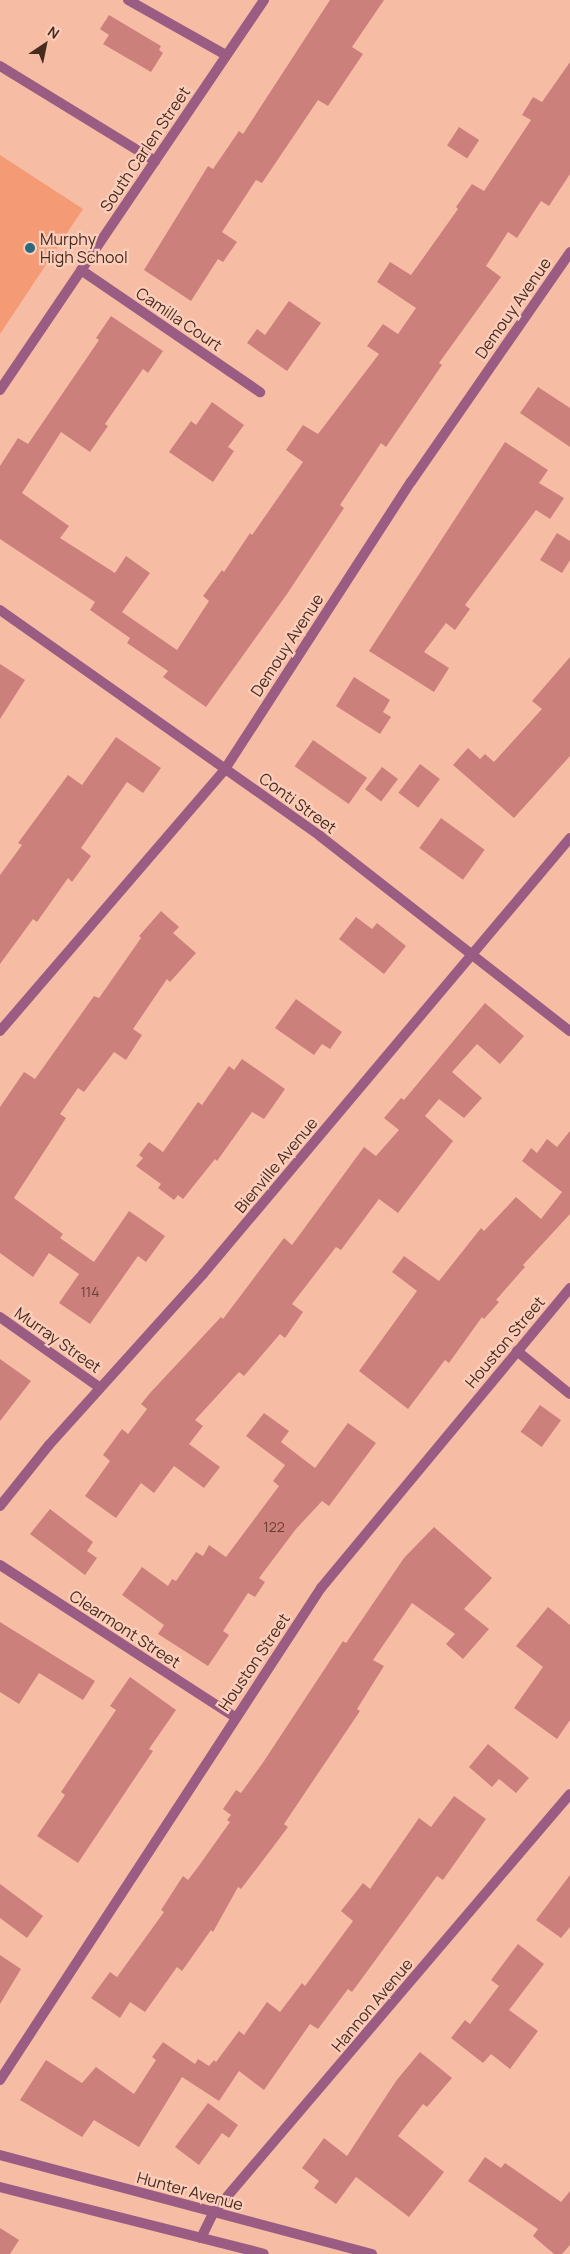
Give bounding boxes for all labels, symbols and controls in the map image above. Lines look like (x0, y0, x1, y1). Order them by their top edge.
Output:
north arrow (20, 20, 70, 70)
text: N (44, 21, 63, 43)
street label: South Carlen Street (96, 83, 194, 215)
place label: Murphy High School (40, 229, 128, 267)
marker: Murphy High School (24, 242, 36, 254)
street label: Demouy Avenue (471, 254, 555, 362)
street label: Camilla Court (132, 283, 226, 355)
street label: Demouy Avenue (247, 590, 327, 700)
street label: Conti Street (256, 769, 340, 837)
street label: Bienville Avenue (230, 1113, 322, 1217)
house number: 114 (80, 1284, 100, 1300)
street label: Houston Street (461, 1292, 549, 1392)
street label: Murray Street (11, 1303, 105, 1377)
house number: 122 (263, 1519, 285, 1535)
street label: Clearmont Street (66, 1586, 184, 1672)
street label: Houston Street (214, 1610, 294, 1714)
street label: Hannon Avenue (327, 1954, 417, 2056)
street label: Hunter Avenue (135, 2168, 245, 2214)

